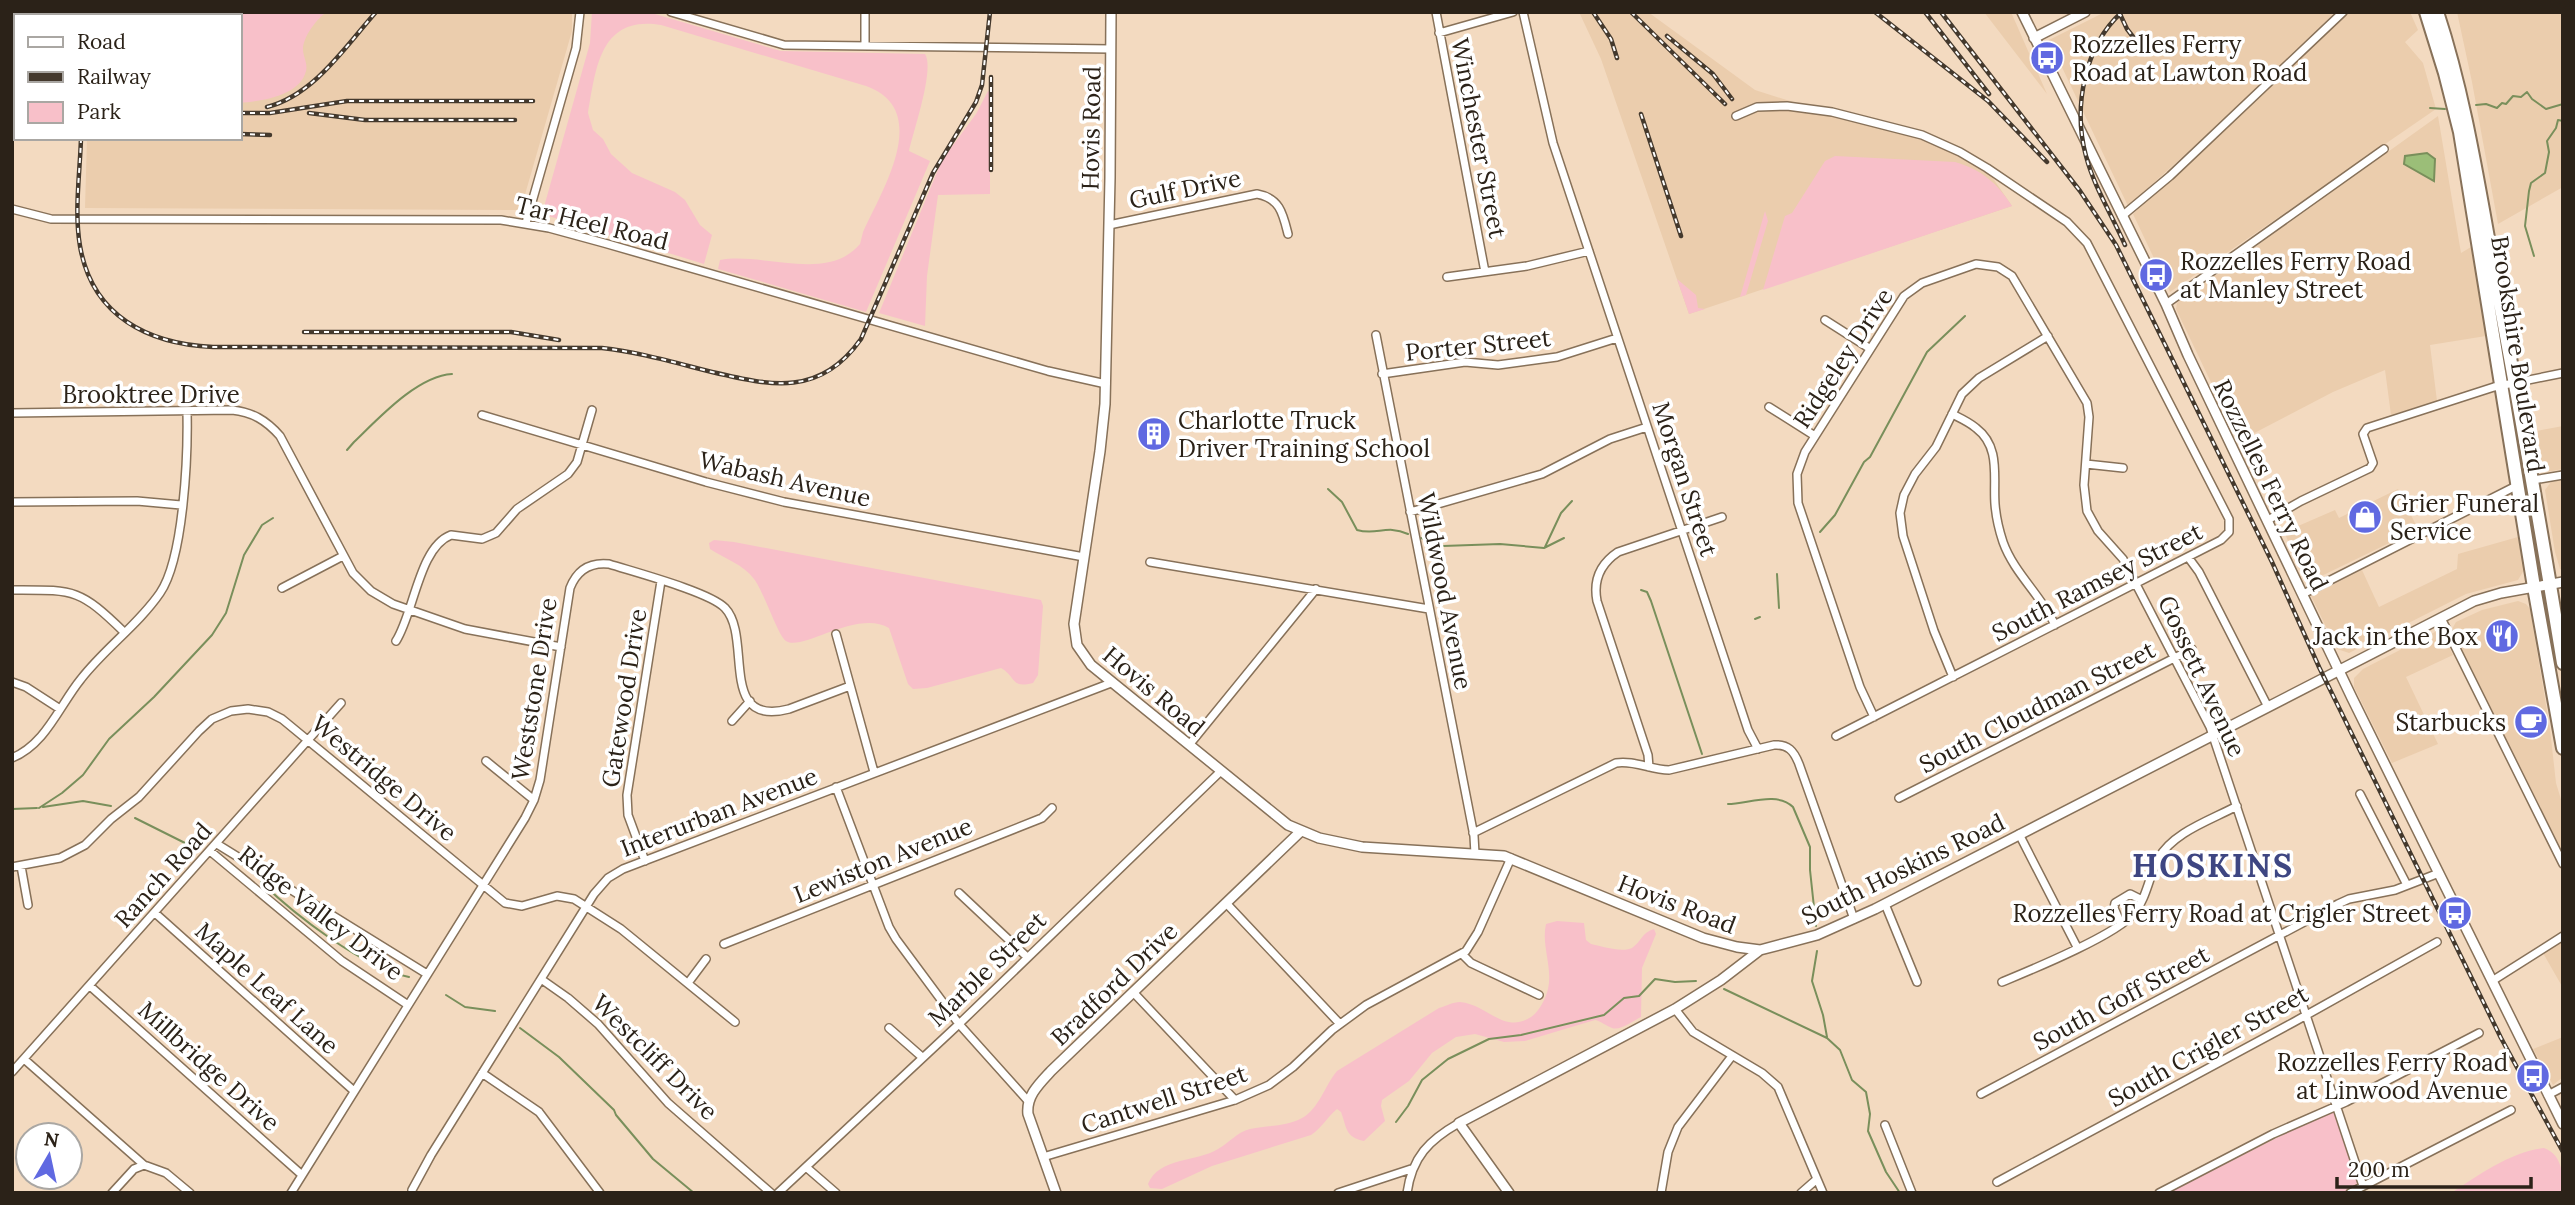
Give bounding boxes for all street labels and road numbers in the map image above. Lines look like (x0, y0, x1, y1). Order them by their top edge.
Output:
street label: Winchester Street (1444, 35, 1514, 241)
street label: Hovis Road (1074, 66, 1108, 190)
street label: Gulf Drive (1126, 162, 1244, 216)
street label: Tar Heel Road (512, 189, 672, 257)
street label: Brookshire Boulevard (2484, 233, 2552, 475)
street label: Ridgeley Drive (1786, 282, 1900, 434)
street label: Porter Street (1404, 322, 1553, 368)
street label: Rozzelles Ferry Road (2206, 374, 2336, 596)
street label: Brooktree Drive (62, 379, 240, 410)
street label: Morgan Street (1645, 398, 1725, 561)
street label: Wabash Avenue (696, 444, 874, 514)
street label: Wildwood Avenue (1411, 490, 1479, 692)
street label: South Ramsey Street (1987, 515, 2208, 648)
street label: Gossett Avenue (2151, 591, 2253, 761)
street label: Weststone Drive (504, 595, 564, 783)
street label: Gatewood Drive (595, 606, 653, 790)
street label: South Cloudman Street (1914, 634, 2161, 780)
street label: Hovis Road (1097, 639, 1211, 743)
street label: Westridge Drive (305, 708, 463, 848)
street label: Interurban Avenue (616, 760, 822, 864)
street label: South Hoskins Road (1796, 806, 2010, 932)
street label: Lewiston Avenue (789, 810, 977, 910)
street label: Ranch Road (108, 816, 218, 934)
street label: Ridge Valley Drive (232, 839, 410, 987)
street label: Hovis Road (1614, 867, 1740, 941)
street label: Marble Street (921, 904, 1053, 1033)
street label: Maple Leaf Lane (189, 915, 345, 1061)
street label: Bradford Drive (1044, 916, 1184, 1052)
street label: South Goff Street (2028, 938, 2215, 1057)
street label: South Crigler Street (2103, 978, 2314, 1114)
street label: Westcliff Drive (586, 988, 724, 1126)
street label: Millbridge Drive (132, 994, 286, 1138)
street label: Cantwell Street (1077, 1057, 1252, 1140)

